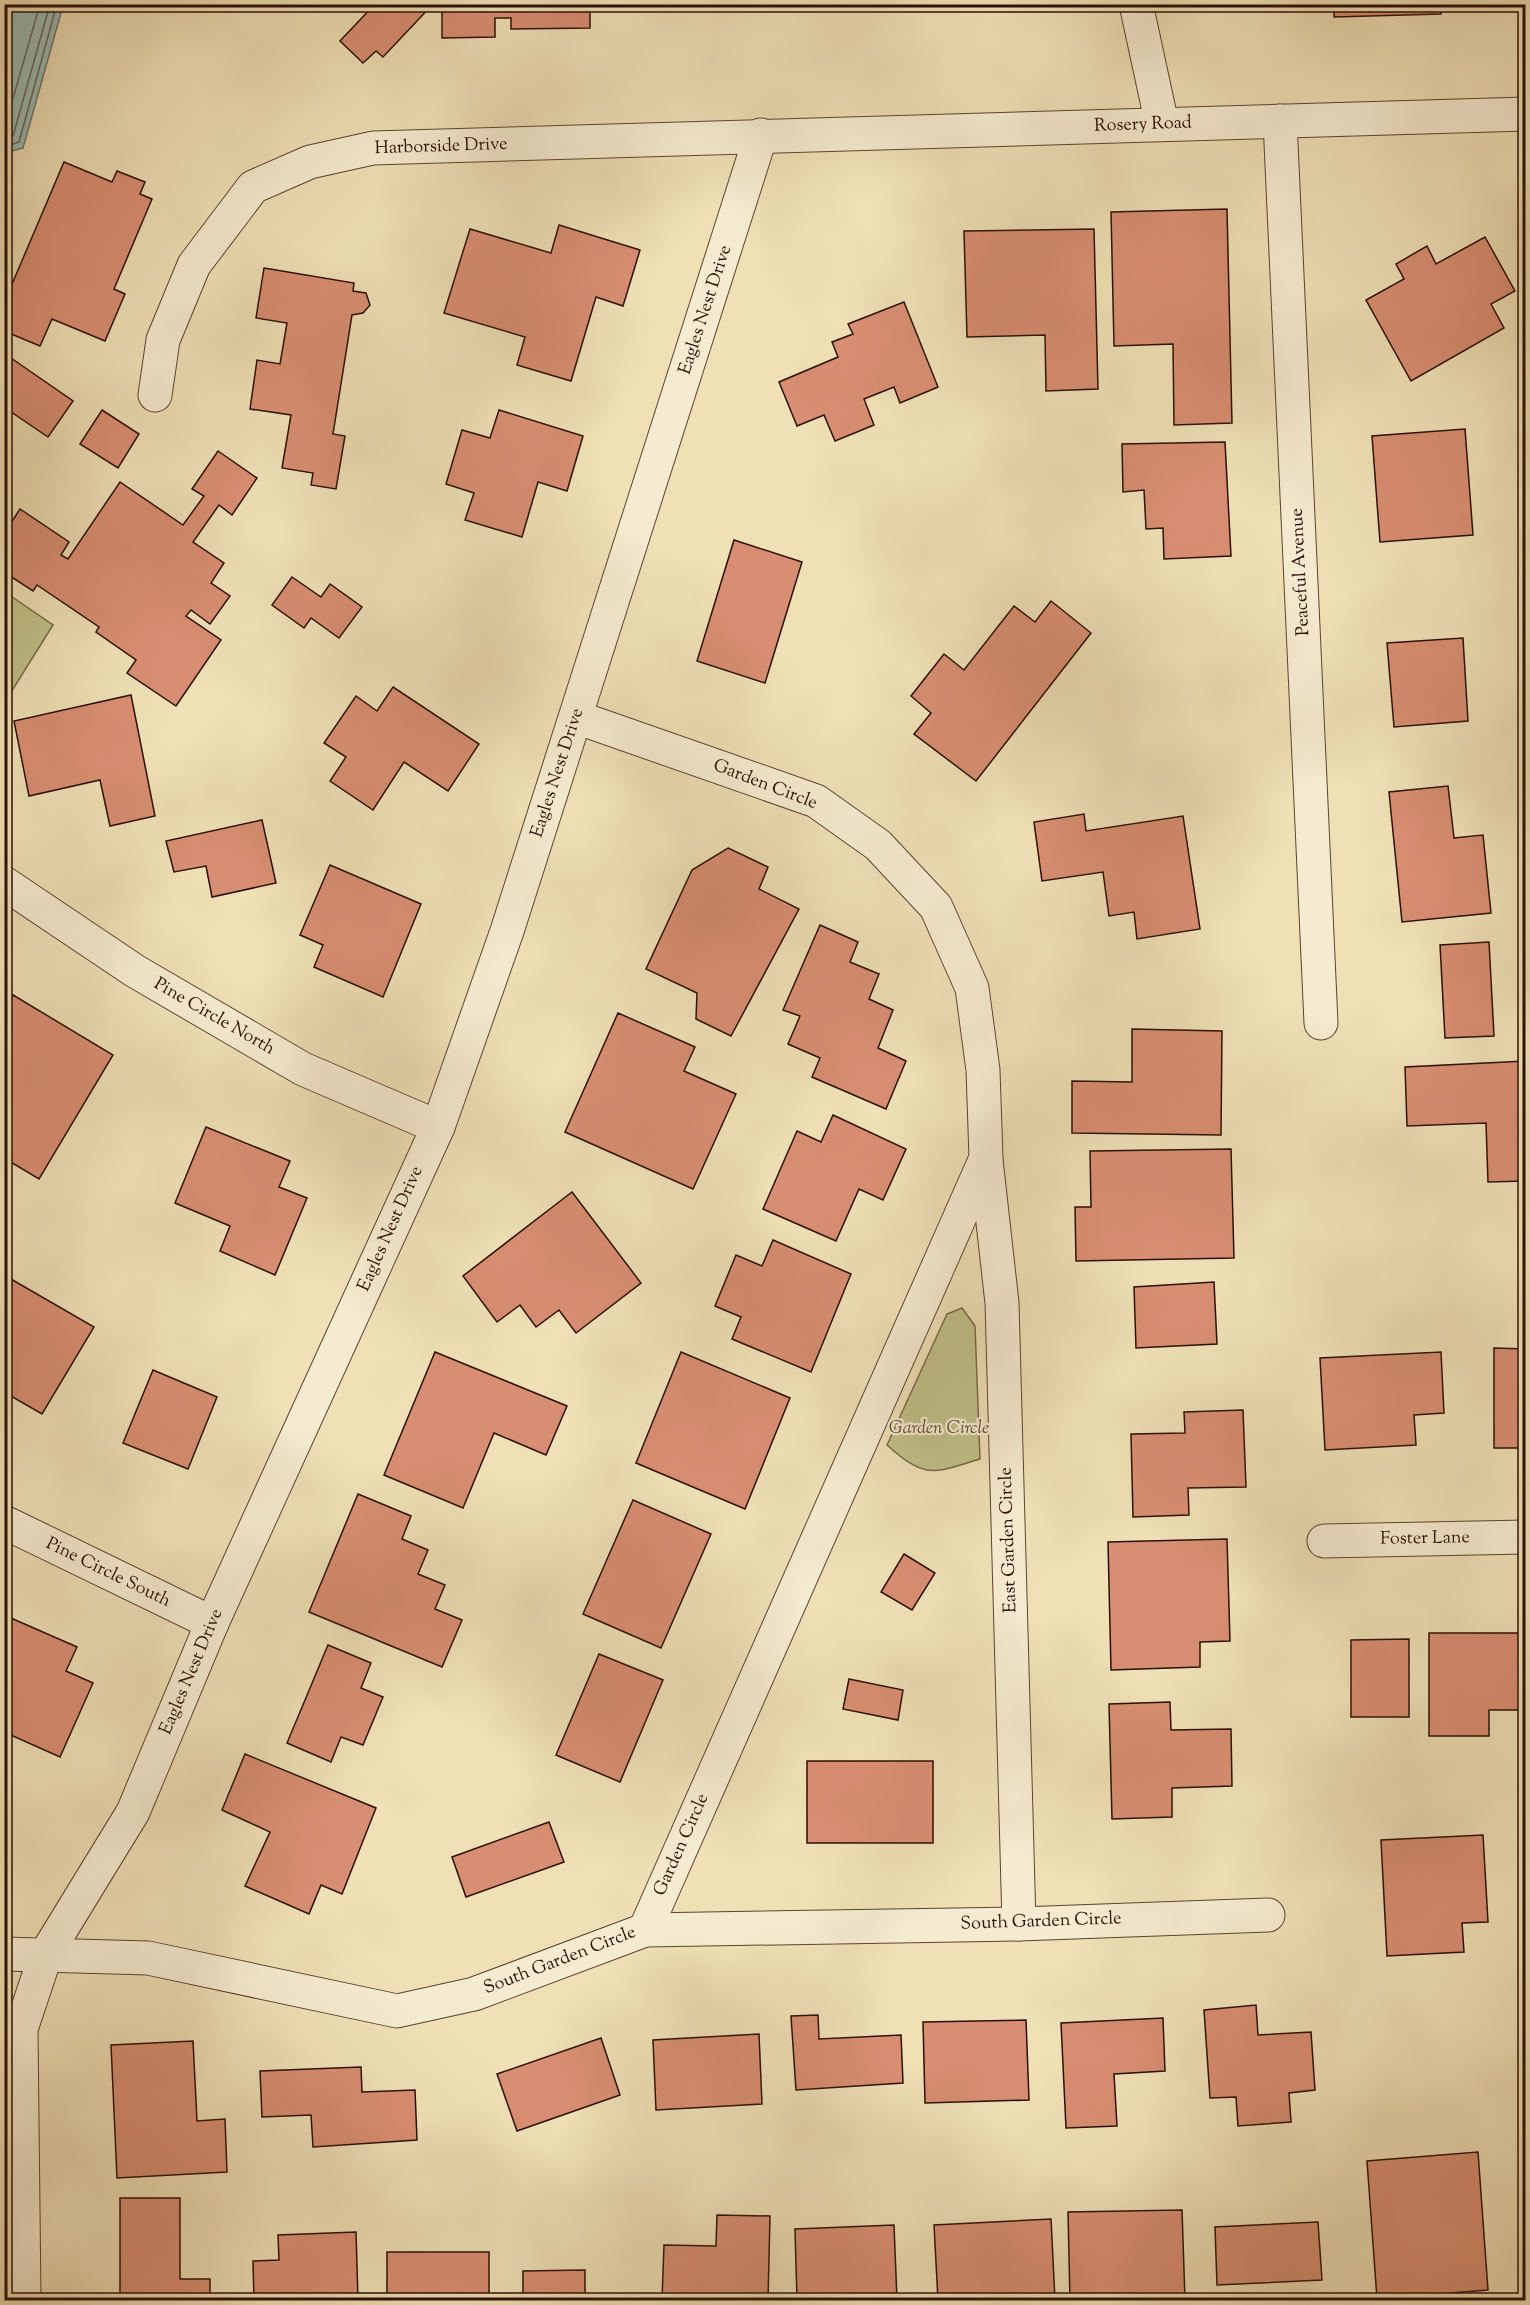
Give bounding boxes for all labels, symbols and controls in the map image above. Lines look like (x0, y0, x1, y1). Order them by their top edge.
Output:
street label: Rosery Road (1094, 110, 1192, 140)
street label: Harborside Drive (374, 132, 508, 162)
street label: Eagles Nest Drive (673, 242, 739, 378)
street label: Peaceful Avenue (1285, 507, 1317, 637)
street label: Eagles Nest Drive (525, 705, 591, 841)
street label: Garden Circle (709, 753, 821, 817)
street label: Pine Circle North (148, 972, 280, 1063)
street label: Eagles Nest Drive (352, 1162, 430, 1296)
park label: Garden Circle (889, 1416, 989, 1442)
street label: East Garden Circle (993, 1467, 1025, 1613)
street label: Foster Lane (1380, 1525, 1470, 1553)
street label: Pine Circle South (41, 1531, 175, 1615)
street label: Eagles Nest Drive (154, 1605, 230, 1739)
street label: Garden Circle (648, 1790, 716, 1900)
street label: South Garden Circle (960, 1906, 1122, 1938)
street label: South Garden Circle (480, 1920, 640, 2002)

